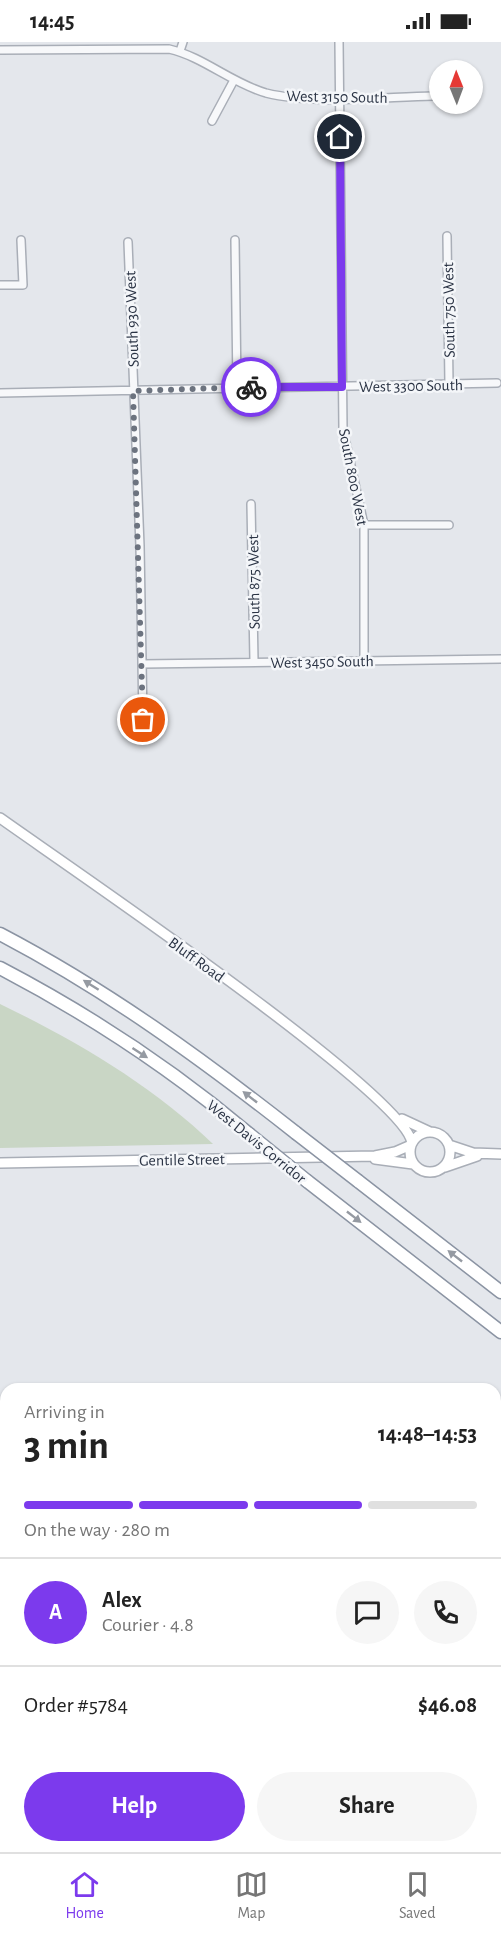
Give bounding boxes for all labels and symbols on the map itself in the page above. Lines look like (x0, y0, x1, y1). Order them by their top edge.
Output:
north arrow (429, 60, 483, 114)
street label: West 3150 South (286, 88, 388, 106)
pin (314, 111, 365, 162)
street label: South 750 West (440, 262, 458, 358)
street label: South 930 West (122, 270, 142, 367)
courier (221, 357, 281, 417)
street label: West 3300 South (359, 377, 463, 395)
street label: South 800 West (336, 427, 370, 527)
street label: South 875 West (245, 534, 263, 630)
street label: West 3450 South (270, 653, 374, 671)
pin (117, 694, 168, 745)
street label: Bluff Road (166, 934, 227, 985)
one-way arrow (83, 980, 99, 991)
one-way arrow (132, 1047, 148, 1058)
one-way arrow (243, 1091, 258, 1103)
street label: West Davis Corridor (204, 1097, 310, 1187)
street label: Gentile Street (139, 1151, 225, 1169)
one-way arrow (346, 1211, 361, 1223)
one-way arrow (447, 1250, 463, 1263)

